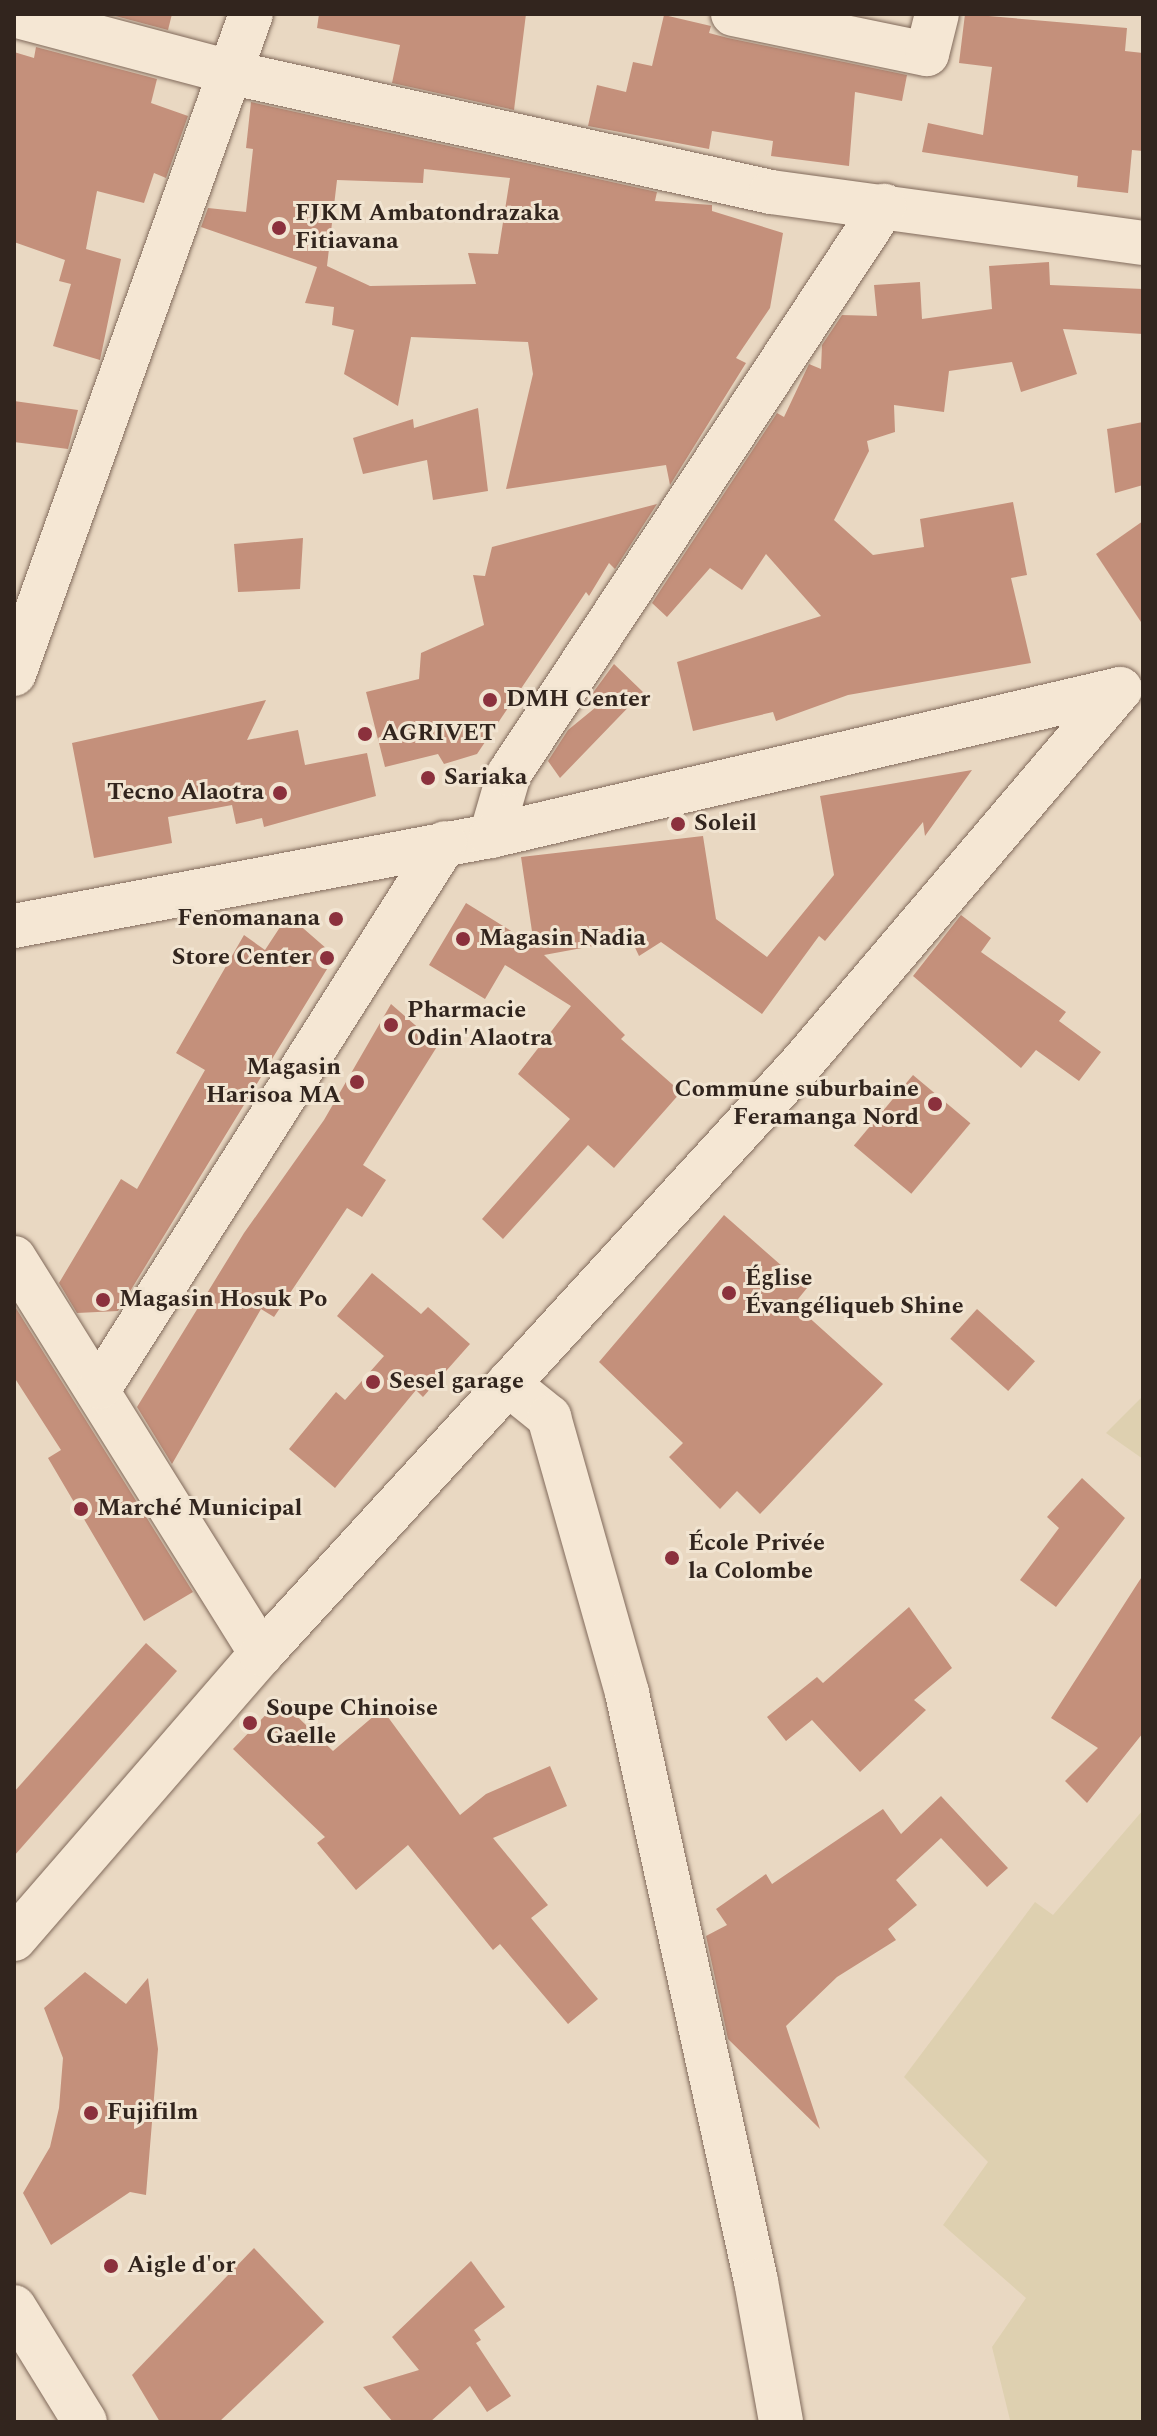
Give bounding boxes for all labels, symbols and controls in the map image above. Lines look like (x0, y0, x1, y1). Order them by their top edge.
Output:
place label: FJKM Ambatondrazaka Fitiavana (295, 200, 560, 256)
marker: FJKM Ambatondrazaka Fitiavana (270, 219, 288, 237)
place label: DMH Center (506, 686, 650, 714)
marker: DMH Center (481, 691, 499, 709)
place label: AGRIVET (381, 720, 496, 748)
marker: AGRIVET (356, 725, 374, 743)
place label: Sariaka (444, 764, 527, 792)
marker: Sariaka (419, 769, 437, 787)
place label: Tecno Alaotra (107, 779, 264, 807)
marker: Tecno Alaotra (271, 784, 289, 802)
place label: Soleil (694, 810, 757, 838)
marker: Soleil (669, 815, 687, 833)
place label: Fenomanana (177, 905, 320, 933)
marker: Fenomanana (327, 910, 345, 928)
place label: Magasin Nadia (479, 925, 646, 953)
marker: Magasin Nadia (454, 930, 472, 948)
place label: Store Center (172, 944, 311, 972)
marker: Store Center (318, 949, 336, 967)
place label: Pharmacie Odin'Alaotra (407, 997, 553, 1053)
marker: Pharmacie Odin'Alaotra (382, 1016, 400, 1034)
place label: Magasin Harisoa MA (206, 1054, 341, 1110)
marker: Magasin Harisoa MA (348, 1073, 366, 1091)
place label: Commune suburbaine Feramanga Nord (675, 1076, 919, 1132)
marker: Commune suburbaine Feramanga Nord (926, 1095, 944, 1113)
place label: Église Évangéliqueb Shine (745, 1265, 964, 1321)
marker: Église Évangéliqueb Shine (720, 1284, 738, 1302)
place label: Magasin Hosuk Po (119, 1286, 327, 1314)
marker: Magasin Hosuk Po (94, 1291, 112, 1309)
place label: Sesel garage (389, 1368, 524, 1396)
marker: Sesel garage (364, 1373, 382, 1391)
place label: Marché Municipal (97, 1495, 302, 1523)
marker: Marché Municipal (72, 1500, 90, 1518)
place label: École Privée la Colombe (688, 1530, 825, 1586)
marker: École Privée la Colombe (663, 1549, 681, 1567)
place label: Soupe Chinoise Gaelle (266, 1695, 438, 1751)
marker: Soupe Chinoise Gaelle (241, 1714, 259, 1732)
place label: Fujifilm (107, 2099, 198, 2127)
marker: Fujifilm (82, 2104, 100, 2122)
place label: Aigle d'or (127, 2252, 235, 2280)
marker: Aigle d'or (102, 2257, 120, 2275)

